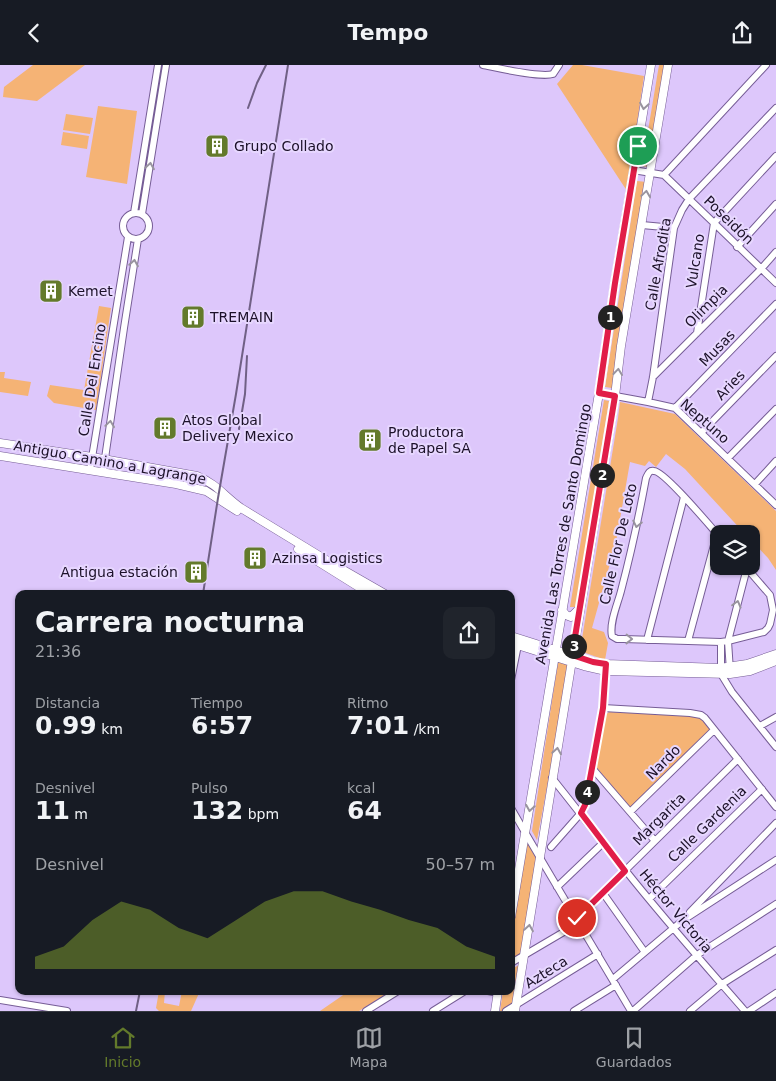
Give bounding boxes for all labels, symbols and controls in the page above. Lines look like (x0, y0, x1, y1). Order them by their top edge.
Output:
icon: back (20, 19, 48, 47)
icon: share (728, 19, 756, 47)
text: Tempo (348, 20, 428, 45)
one-way arrow (640, 101, 650, 110)
pin (617, 125, 659, 167)
icon: arrive (624, 132, 652, 160)
building icon: Grupo Collado (204, 133, 230, 159)
place label: Grupo Collado (234, 138, 334, 154)
one-way arrow (144, 161, 154, 170)
one-way arrow (640, 190, 651, 198)
street label: Poseidón (701, 192, 757, 248)
street label: Calle Afrodita (642, 216, 674, 312)
street label: Vulcano (683, 233, 707, 289)
one-way arrow (129, 259, 139, 268)
building icon: Kemet (38, 278, 64, 304)
street label: Olimpia (681, 281, 731, 331)
place label: Kemet (68, 283, 113, 299)
building icon: TREMAIN (180, 304, 206, 330)
pin: 1 (598, 305, 622, 329)
place label: TREMAIN (209, 309, 273, 325)
text: 1 (606, 309, 615, 325)
street label: Calle Del Encino (75, 323, 109, 437)
street label: Musas (696, 327, 738, 369)
one-way arrow (612, 367, 623, 375)
street label: Aries (712, 367, 748, 403)
street label: Neptuno (677, 395, 733, 447)
street label: Avenida Las Torres de Santo Domingo (532, 402, 594, 666)
place label: Atos Global Delivery Mexico (182, 412, 293, 444)
building icon: Atos Global Delivery Mexico (152, 415, 178, 441)
one-way arrow (104, 420, 114, 428)
place label: Productora de Papel SA (388, 424, 471, 456)
building icon: Productora de Papel SA (357, 427, 383, 453)
street label: Antiguo Camino a Lagrange (12, 437, 208, 487)
pin: 2 (590, 463, 614, 487)
text: 2 (598, 467, 607, 483)
street label: Calle Flor De Loto (596, 482, 640, 606)
one-way arrow (632, 519, 643, 528)
map controls (710, 525, 760, 575)
button: layers (710, 525, 760, 575)
building icon: Azinsa Logistics (242, 545, 268, 571)
place label: Azinsa Logistics (272, 550, 383, 566)
building icon: Antigua estación (183, 559, 209, 585)
place label: Antigua estación (60, 564, 178, 580)
one-way arrow (731, 600, 742, 609)
text: Carrera nocturna (35, 606, 305, 639)
button: share (443, 607, 495, 659)
pin: 3 (562, 633, 586, 659)
one-way arrow (626, 634, 633, 644)
text: 3 (570, 638, 579, 654)
text: 21:36 (35, 642, 81, 661)
text: Distancia (35, 695, 100, 711)
text: Tiempo (191, 695, 243, 711)
text: Ritmo (347, 695, 388, 711)
text: 0.99 (35, 711, 97, 740)
text: 6:57 (191, 711, 253, 740)
text: 7:01 (347, 711, 409, 740)
text: km (97, 721, 123, 737)
text: /km (409, 721, 440, 737)
street label: Nardo (642, 741, 684, 783)
one-way arrow (551, 746, 561, 755)
pin: 4 (574, 779, 600, 805)
text: Desnivel (35, 780, 95, 796)
text: Pulso (191, 780, 228, 796)
text: kcal (347, 780, 375, 796)
street label: Calle Gardenia (664, 782, 750, 866)
text: 4 (583, 784, 592, 800)
street label: Margarita (630, 790, 688, 848)
text: 11 (35, 796, 70, 825)
text: 132 (191, 796, 243, 825)
text: 64 (347, 796, 382, 825)
one-way arrow (525, 804, 535, 813)
text: m (70, 806, 88, 822)
text: bpm (243, 806, 279, 822)
text: Desnivel (35, 855, 104, 874)
text: 50–57 m (426, 855, 495, 874)
street label: Héctor Victoria (636, 866, 716, 956)
pin (556, 897, 598, 939)
icon: check (563, 904, 591, 932)
one-way arrow (523, 924, 533, 933)
street label: Azteca (522, 953, 570, 991)
tab: Inicio (104, 1024, 141, 1070)
tab: Mapa (349, 1024, 388, 1070)
tab: Guardados (596, 1024, 672, 1070)

